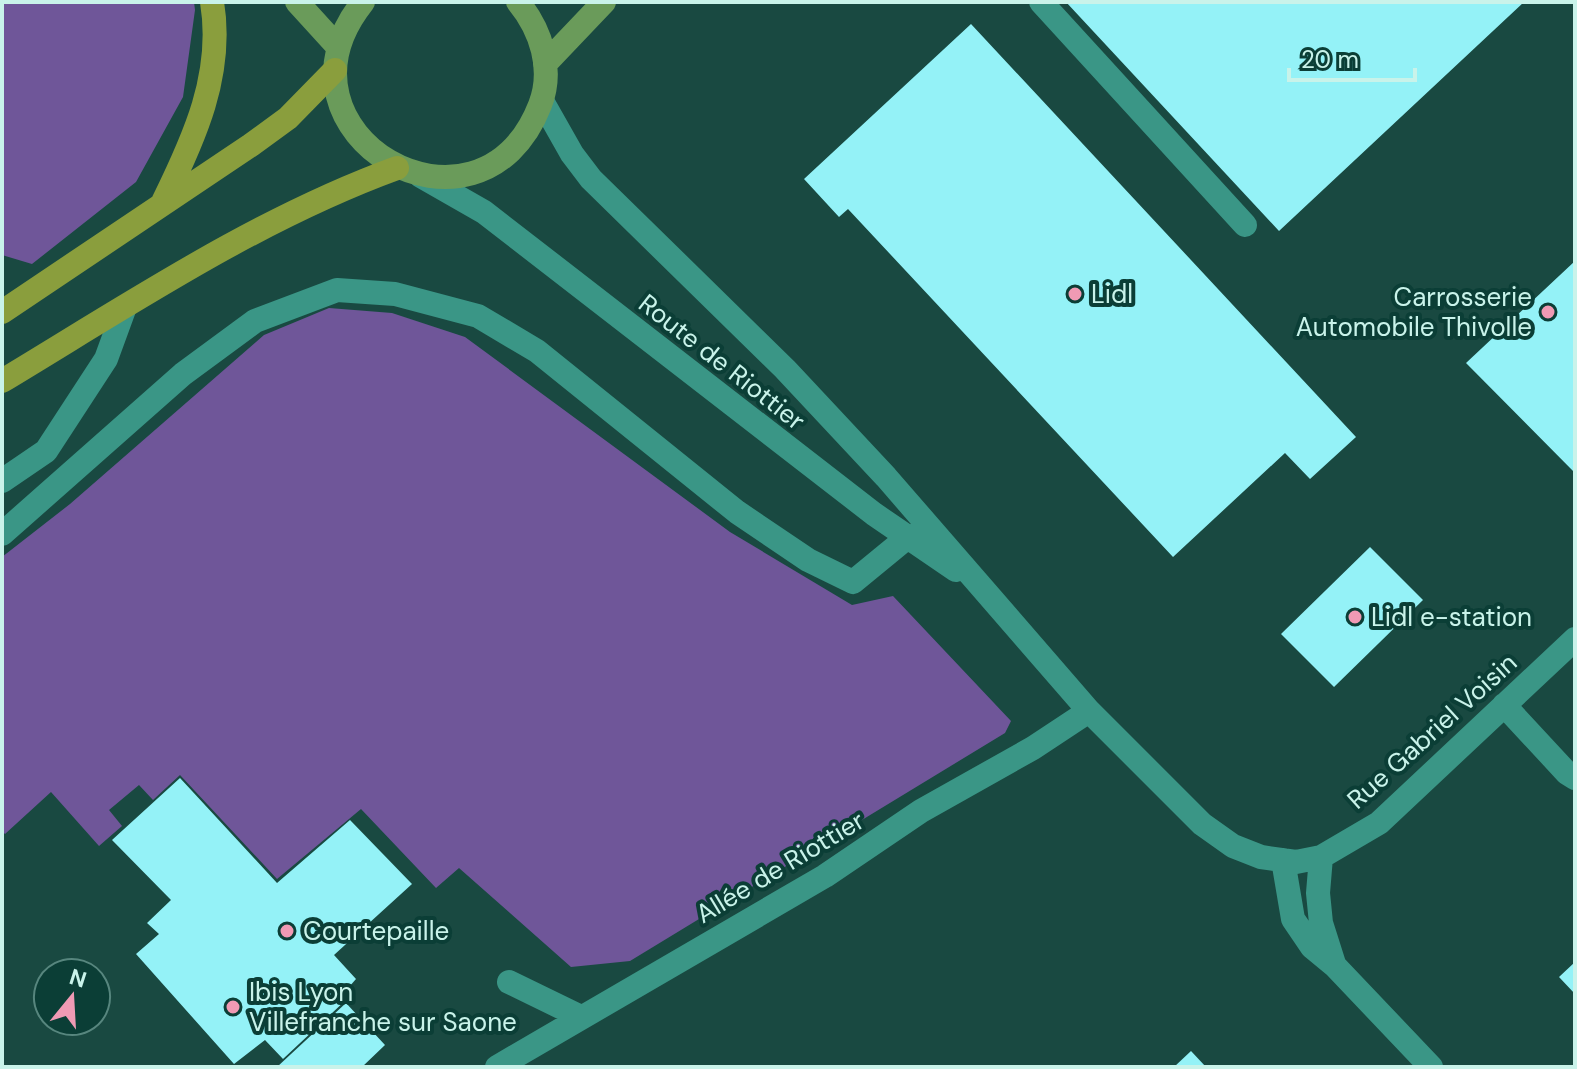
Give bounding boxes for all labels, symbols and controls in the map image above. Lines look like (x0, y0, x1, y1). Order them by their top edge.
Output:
scale bar (1289, 32, 1415, 82)
text: 20 m (1301, 44, 1359, 75)
place label: Lidl (1091, 277, 1133, 311)
place label: Carrosserie Automobile Thivolle (1296, 280, 1532, 344)
marker: Lidl (1066, 285, 1084, 303)
street label: Route de Riottier (632, 286, 812, 438)
marker: Carrosserie Automobile Thivolle (1539, 303, 1557, 321)
place label: Lidl e-station (1371, 600, 1532, 634)
marker: Lidl e-station (1346, 608, 1364, 626)
street label: Rue Gabriel Voisin (1340, 646, 1524, 816)
street label: Allée de Riottier (689, 803, 871, 931)
place label: Courtepaille (303, 914, 449, 948)
marker: Courtepaille (278, 922, 296, 940)
north arrow (32, 957, 112, 1037)
text: N (66, 962, 90, 995)
place label: Ibis Lyon Villefranche sur Saone (249, 975, 517, 1039)
marker: Ibis Lyon Villefranche sur Saone (224, 998, 242, 1016)

